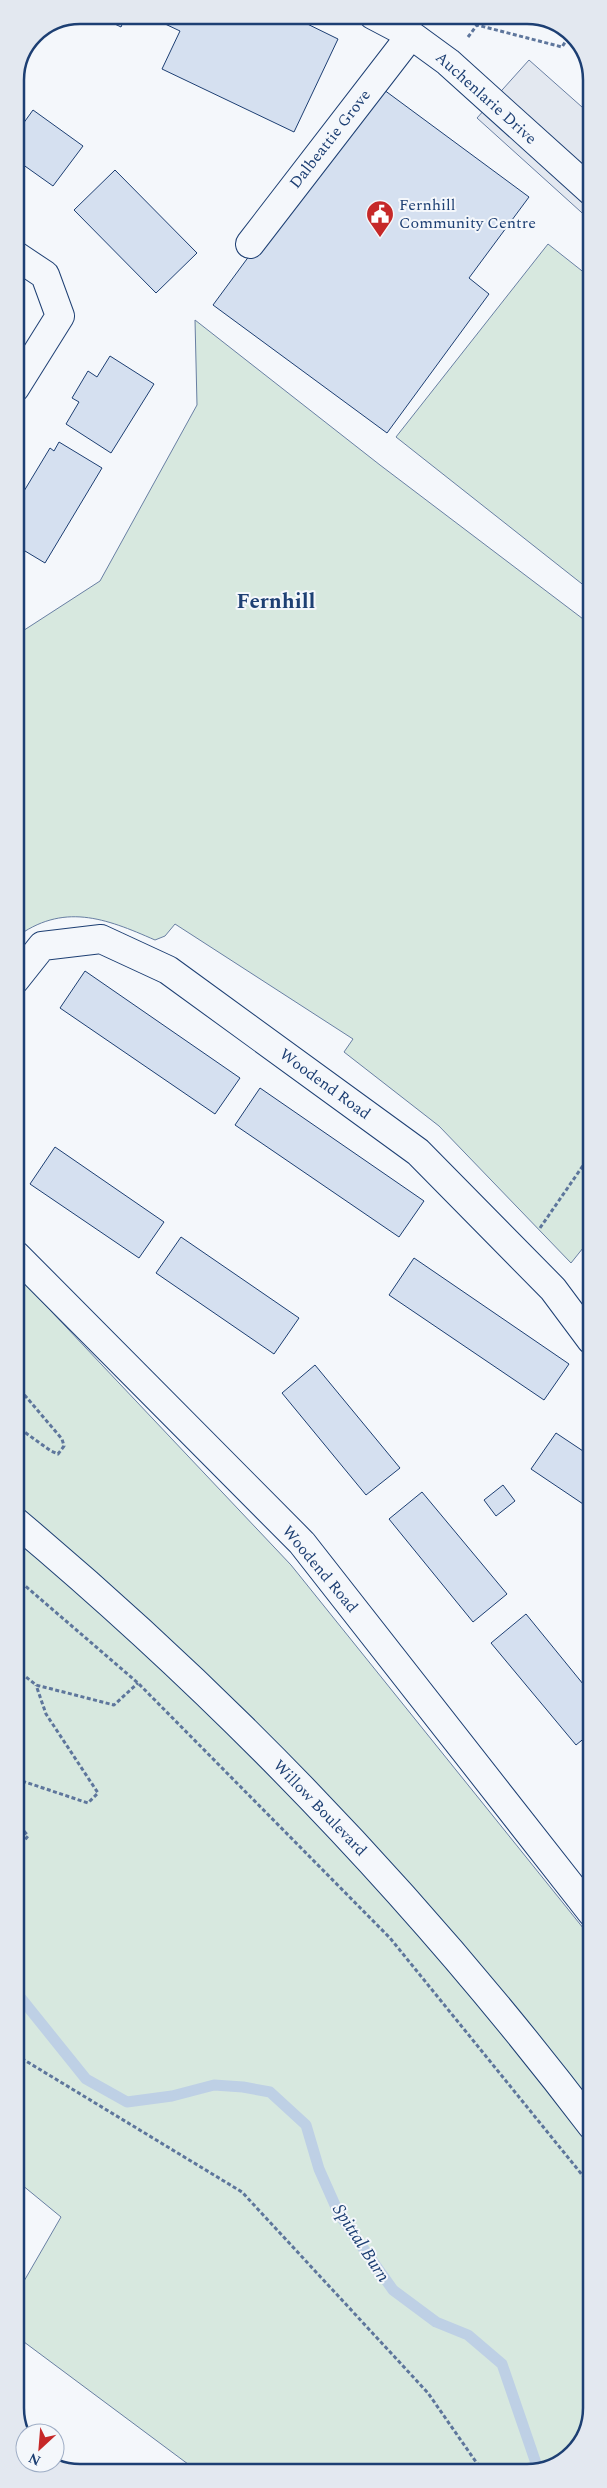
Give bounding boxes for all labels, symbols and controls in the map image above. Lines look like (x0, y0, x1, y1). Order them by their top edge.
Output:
street label: Auchenlarie Drive (430, 46, 542, 150)
street label: Dalbeattie Grove (284, 84, 376, 194)
place label: Fernhill Community Centre (399, 193, 536, 235)
public building icon: Fernhill Community Centre (365, 199, 395, 238)
district label: Fernhill (237, 586, 316, 618)
street label: Woodend Road (274, 1043, 376, 1125)
street label: Woodend Road (276, 1520, 364, 1618)
street label: Willow Boulevard (268, 1754, 372, 1862)
water label: Spittal Burn (325, 2198, 397, 2288)
north arrow (15, 2423, 65, 2473)
text: N (25, 2447, 44, 2471)

